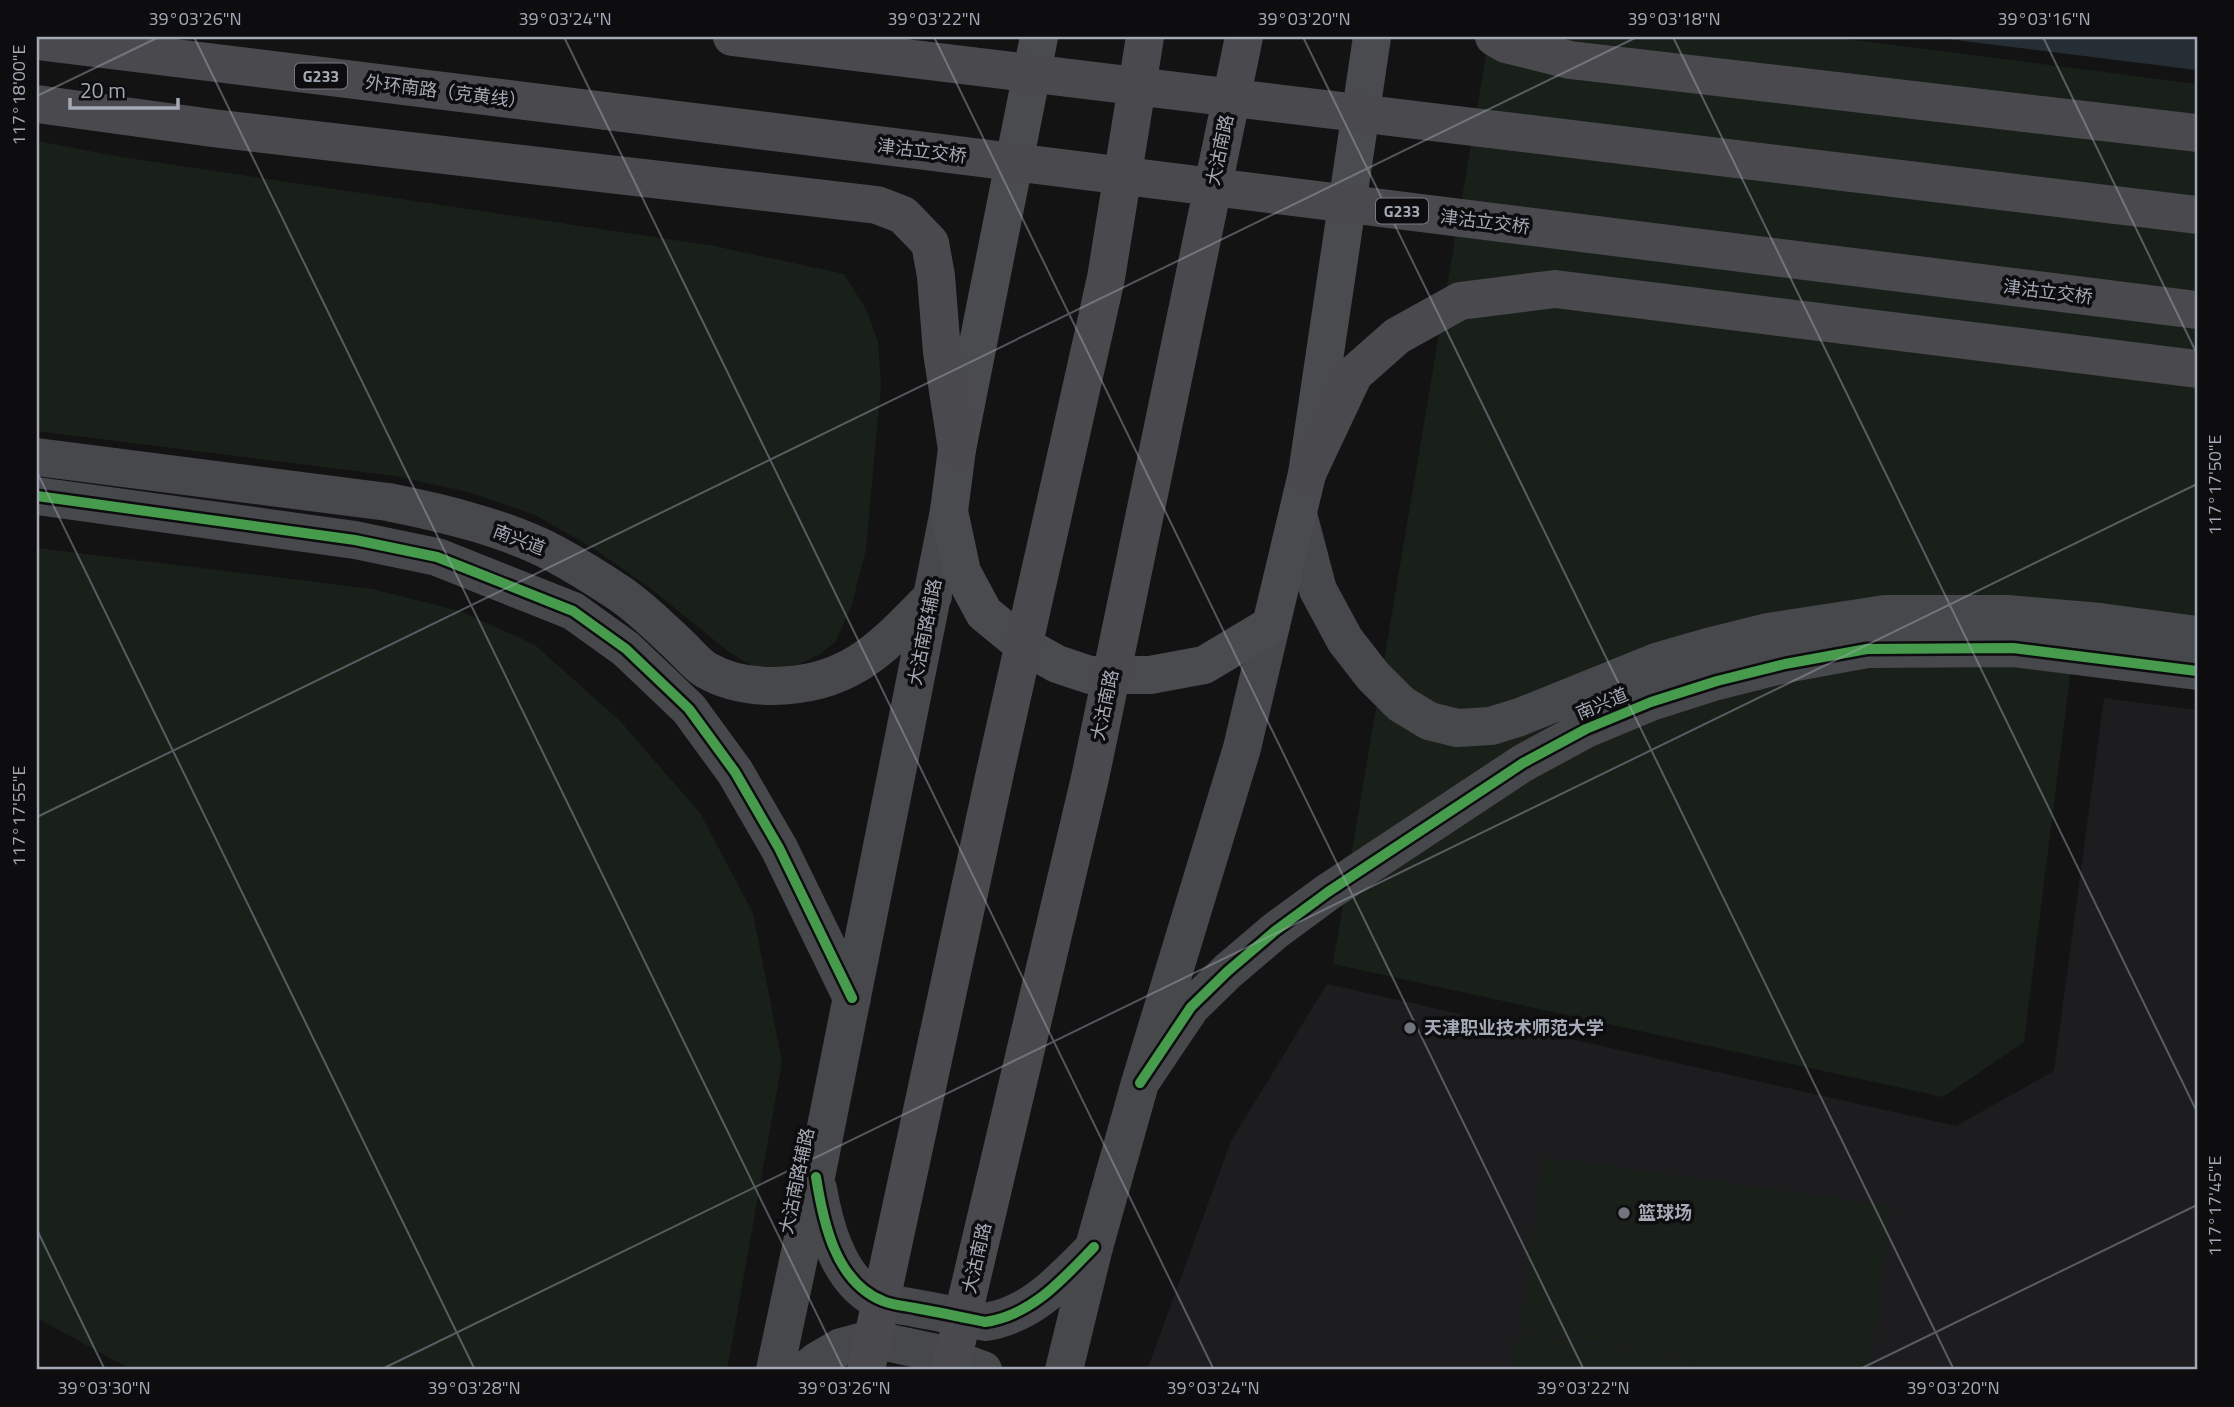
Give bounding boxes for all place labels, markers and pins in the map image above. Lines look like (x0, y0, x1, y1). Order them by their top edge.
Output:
place label: 天津职业技术师范大学 (1424, 1014, 1604, 1041)
marker: 天津职业技术师范大学 (1402, 1020, 1418, 1036)
place label: 篮球场 (1638, 1199, 1692, 1226)
marker: 篮球场 (1616, 1205, 1632, 1221)

